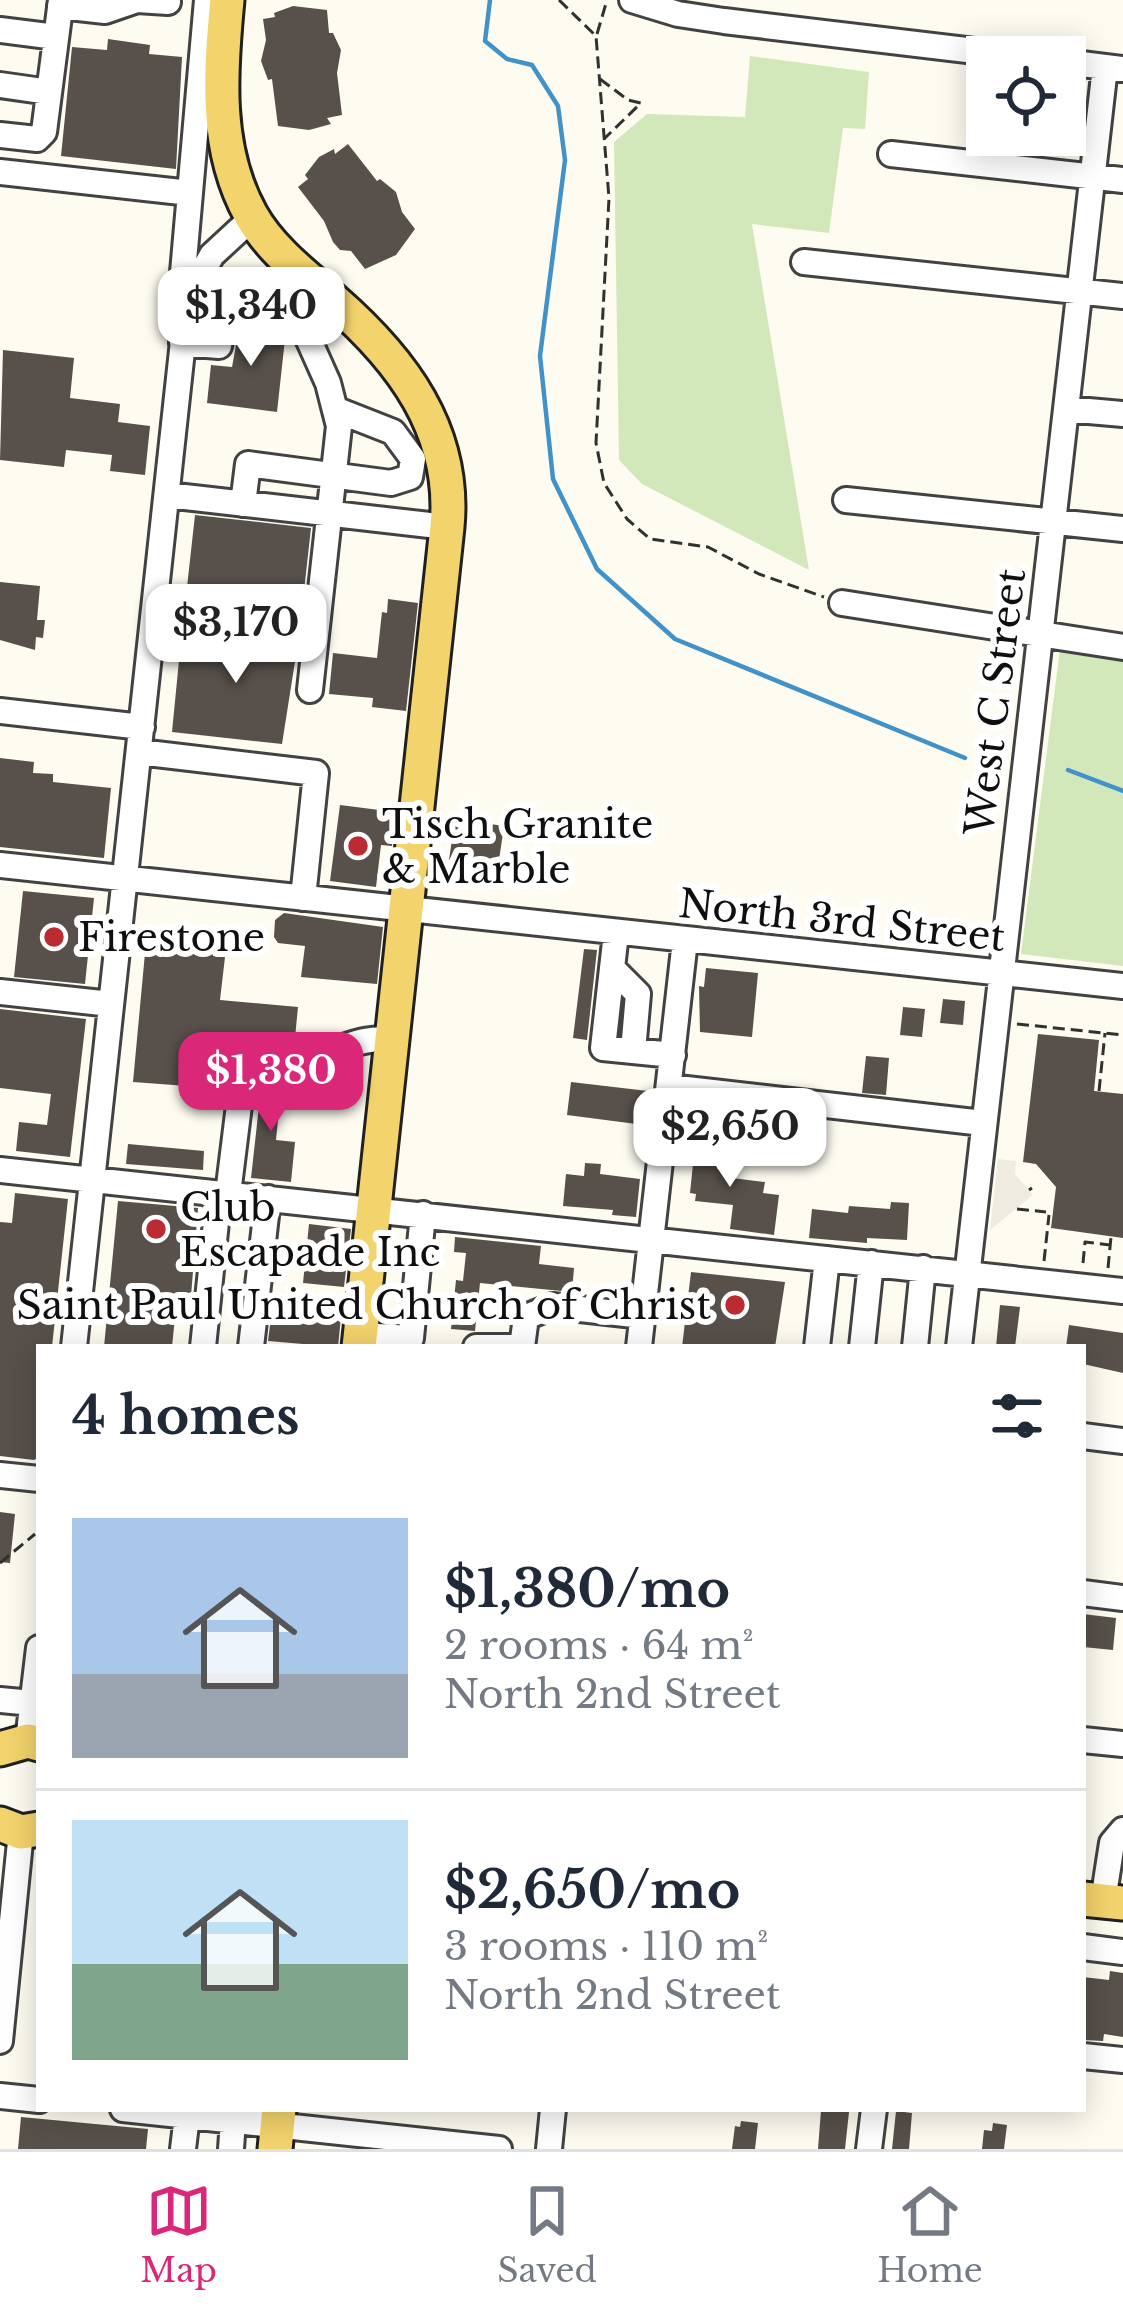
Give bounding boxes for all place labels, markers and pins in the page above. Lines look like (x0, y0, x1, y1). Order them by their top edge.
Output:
pin: $1,340 (153, 267, 349, 369)
pin: $3,170 (138, 584, 334, 686)
place label: Tisch Granite & Marble (382, 800, 653, 894)
marker: Tisch Granite & Marble (345, 833, 371, 859)
place label: Firestone (78, 913, 265, 962)
marker: Firestone (41, 924, 67, 950)
pin: $1,380 (173, 1032, 369, 1134)
pin: $2,650 (632, 1088, 828, 1190)
place label: Club Escapade Inc (180, 1183, 440, 1277)
marker: Club Escapade Inc (143, 1216, 169, 1242)
place label: Saint Paul United Church of Christ (17, 1281, 711, 1330)
marker: Saint Paul United Church of Christ (722, 1292, 748, 1318)

